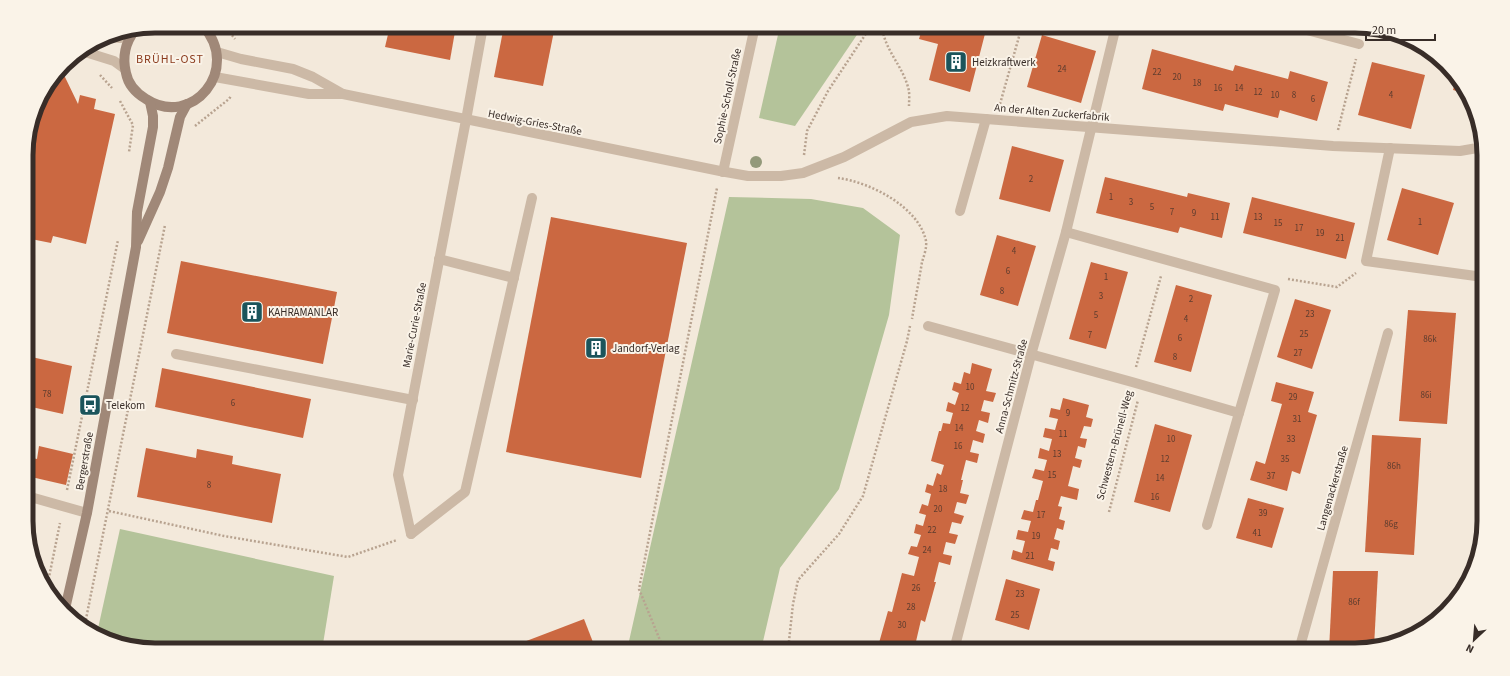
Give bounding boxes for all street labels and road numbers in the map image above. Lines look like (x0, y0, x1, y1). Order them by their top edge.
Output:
street label: Sophie-Scholl-Straße (710, 46, 745, 145)
street label: An der Alten Zuckerfabrik (994, 100, 1111, 125)
street label: Hedwig-Gries-Straße (487, 106, 584, 139)
street label: Marie-Curie-Straße (399, 281, 430, 369)
street label: Anna-Schmitz-Straße (992, 337, 1031, 435)
street label: Schwestern-Brünell-Weg (1093, 388, 1136, 502)
street label: Bergerstraße (72, 430, 97, 492)
street label: Langenackerstraße (1313, 443, 1352, 532)

